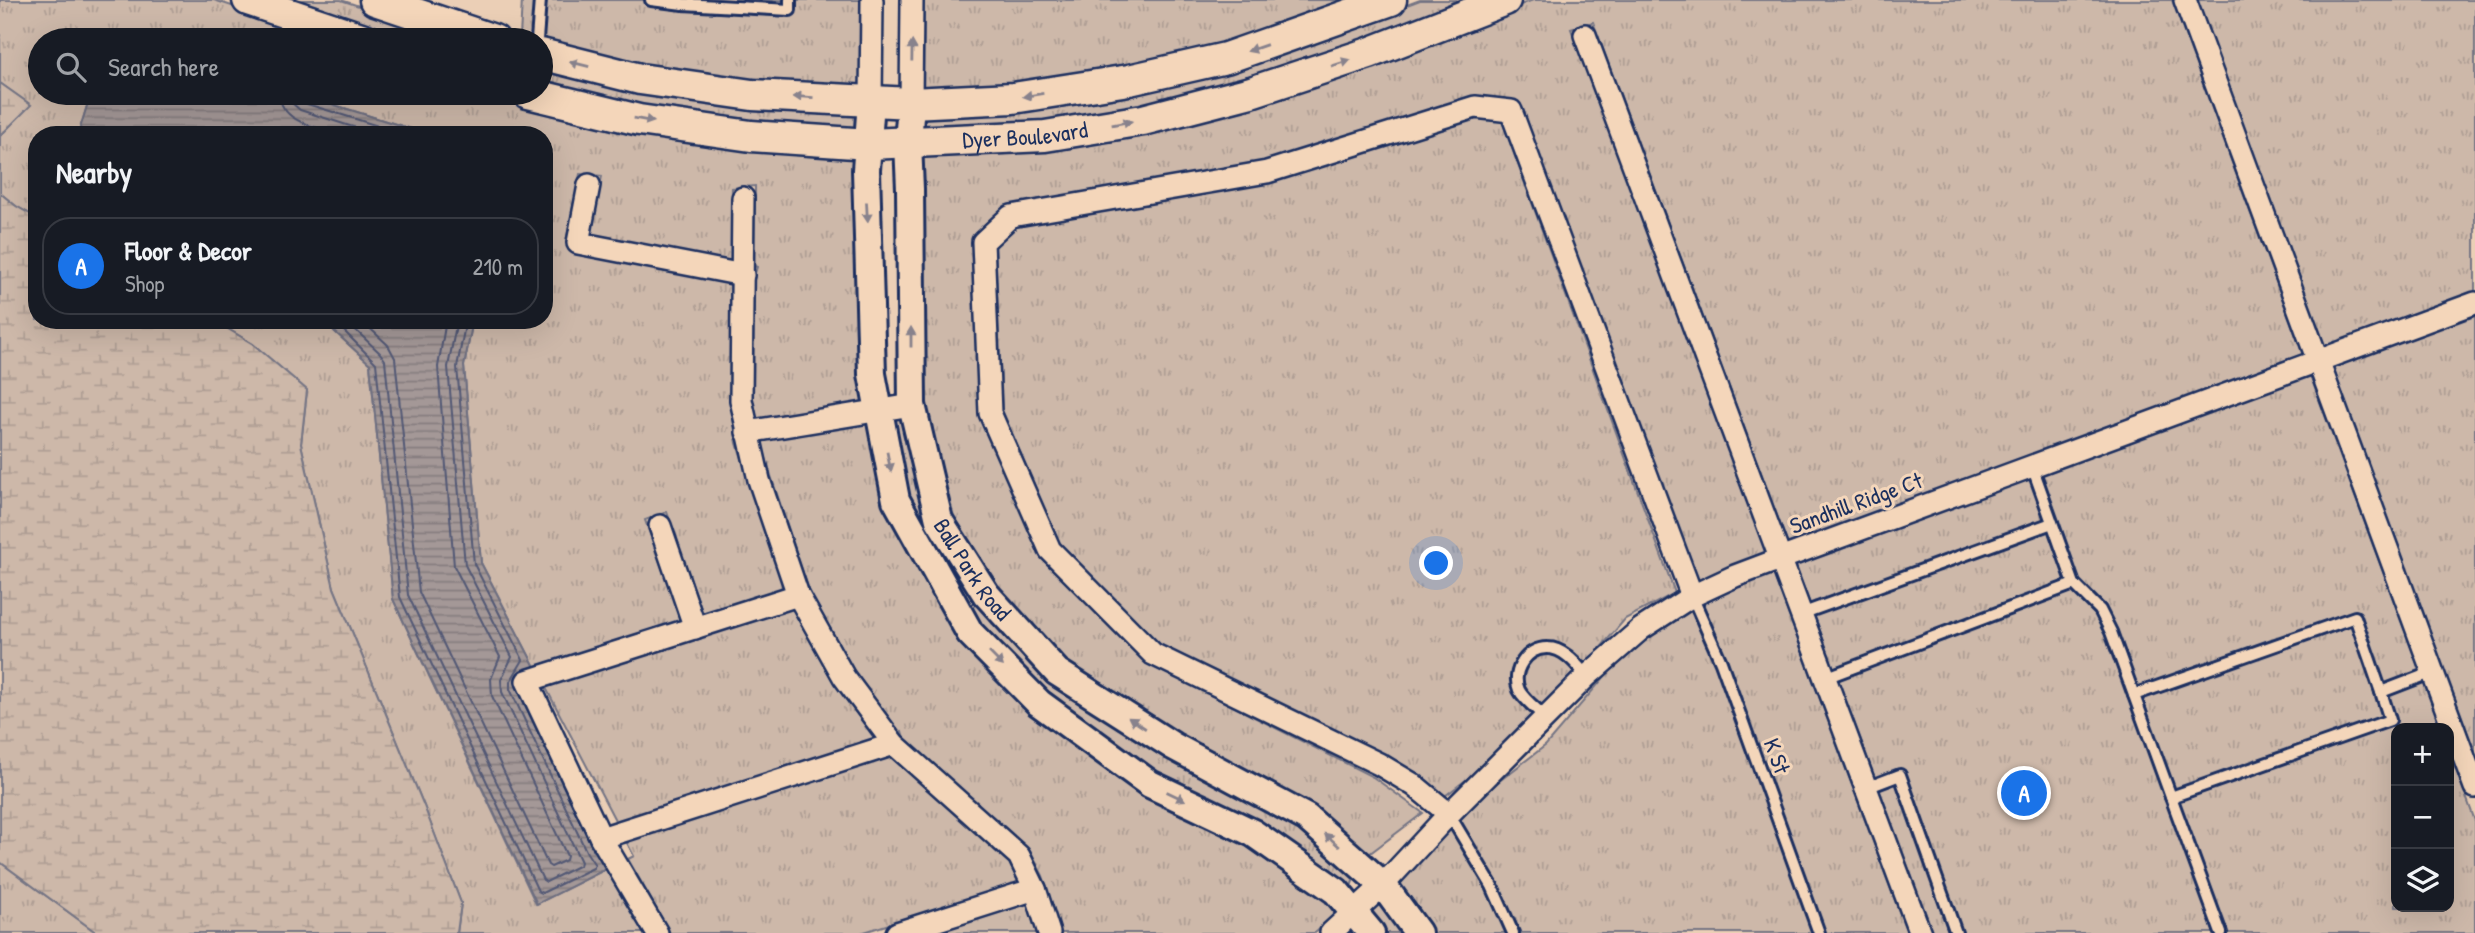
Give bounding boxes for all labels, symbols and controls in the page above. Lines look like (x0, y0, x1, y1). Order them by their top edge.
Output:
search box (28, 28, 553, 105)
one-way arrow (906, 40, 918, 62)
one-way arrow (1247, 43, 1268, 54)
icon: search (52, 48, 90, 86)
text: Search here (108, 49, 219, 84)
one-way arrow (1331, 57, 1352, 68)
one-way arrow (567, 58, 589, 69)
one-way arrow (1021, 90, 1043, 101)
one-way arrow (792, 92, 814, 103)
street label: Dyer Boulevard (962, 113, 1090, 155)
one-way arrow (633, 115, 655, 126)
one-way arrow (1111, 117, 1133, 128)
text: Nearby (56, 152, 132, 192)
one-way arrow (862, 201, 873, 223)
text: Floor & Decor (125, 233, 252, 268)
text: A (75, 251, 87, 282)
text: 210 m (473, 251, 523, 282)
text: Shop (125, 268, 164, 299)
one-way arrow (905, 325, 917, 347)
one-way arrow (884, 451, 895, 473)
street label: Sandhill Ridge Ct (1785, 464, 1927, 541)
street label: Ball Park Road (927, 512, 1019, 627)
your location (1419, 546, 1453, 580)
one-way arrow (988, 651, 1004, 667)
one-way arrow (1128, 717, 1147, 730)
map controls (2391, 723, 2454, 912)
button: + (2391, 723, 2454, 786)
street label: K St (1757, 734, 1799, 779)
pin: A (2001, 767, 2047, 819)
button: − (2391, 786, 2454, 849)
one-way arrow (1166, 790, 1186, 802)
one-way arrow (1323, 832, 1341, 848)
button: layers (2391, 849, 2454, 912)

